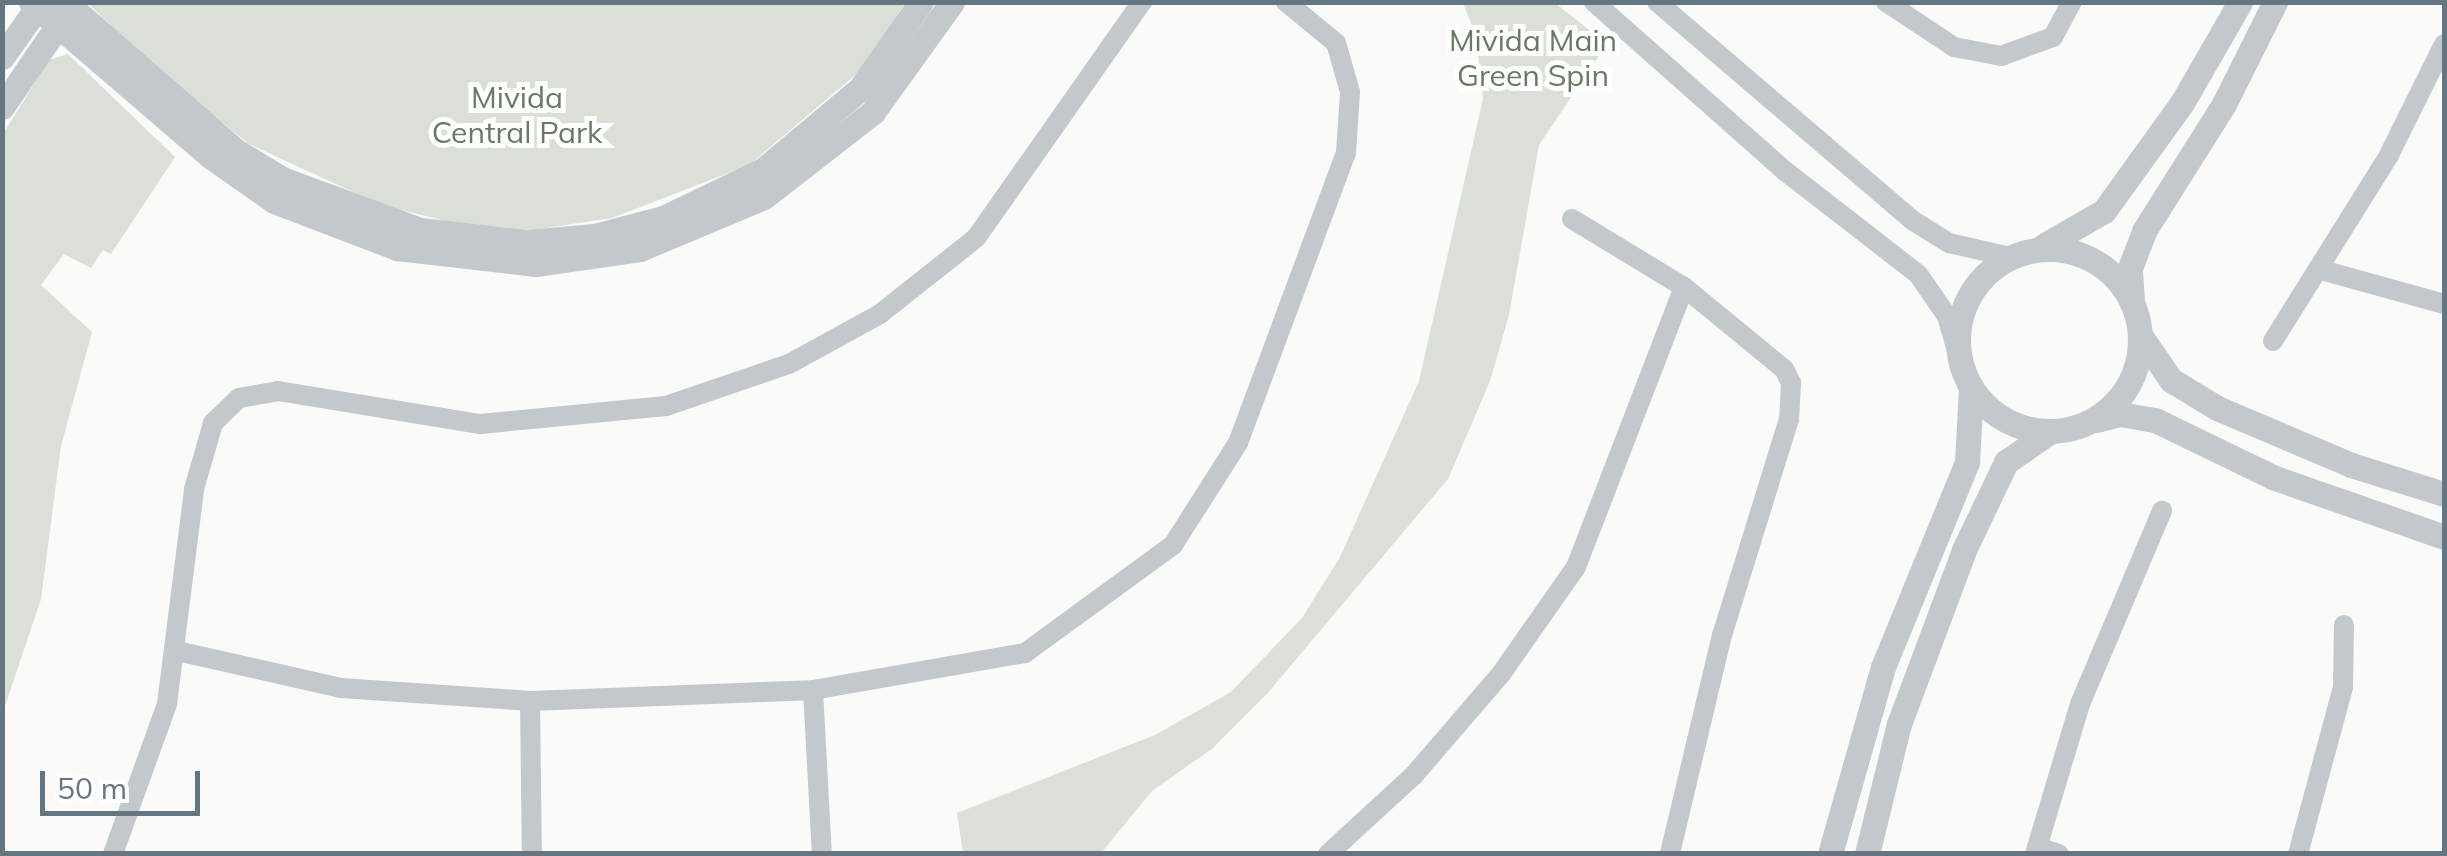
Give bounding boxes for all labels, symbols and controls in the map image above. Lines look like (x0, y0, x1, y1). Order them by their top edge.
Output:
park label: Mivida Main Green Spin (1449, 22, 1617, 92)
park label: Mivida Central Park (432, 79, 602, 150)
scale bar (45, 751, 205, 813)
text: 50 m (57, 769, 127, 807)

